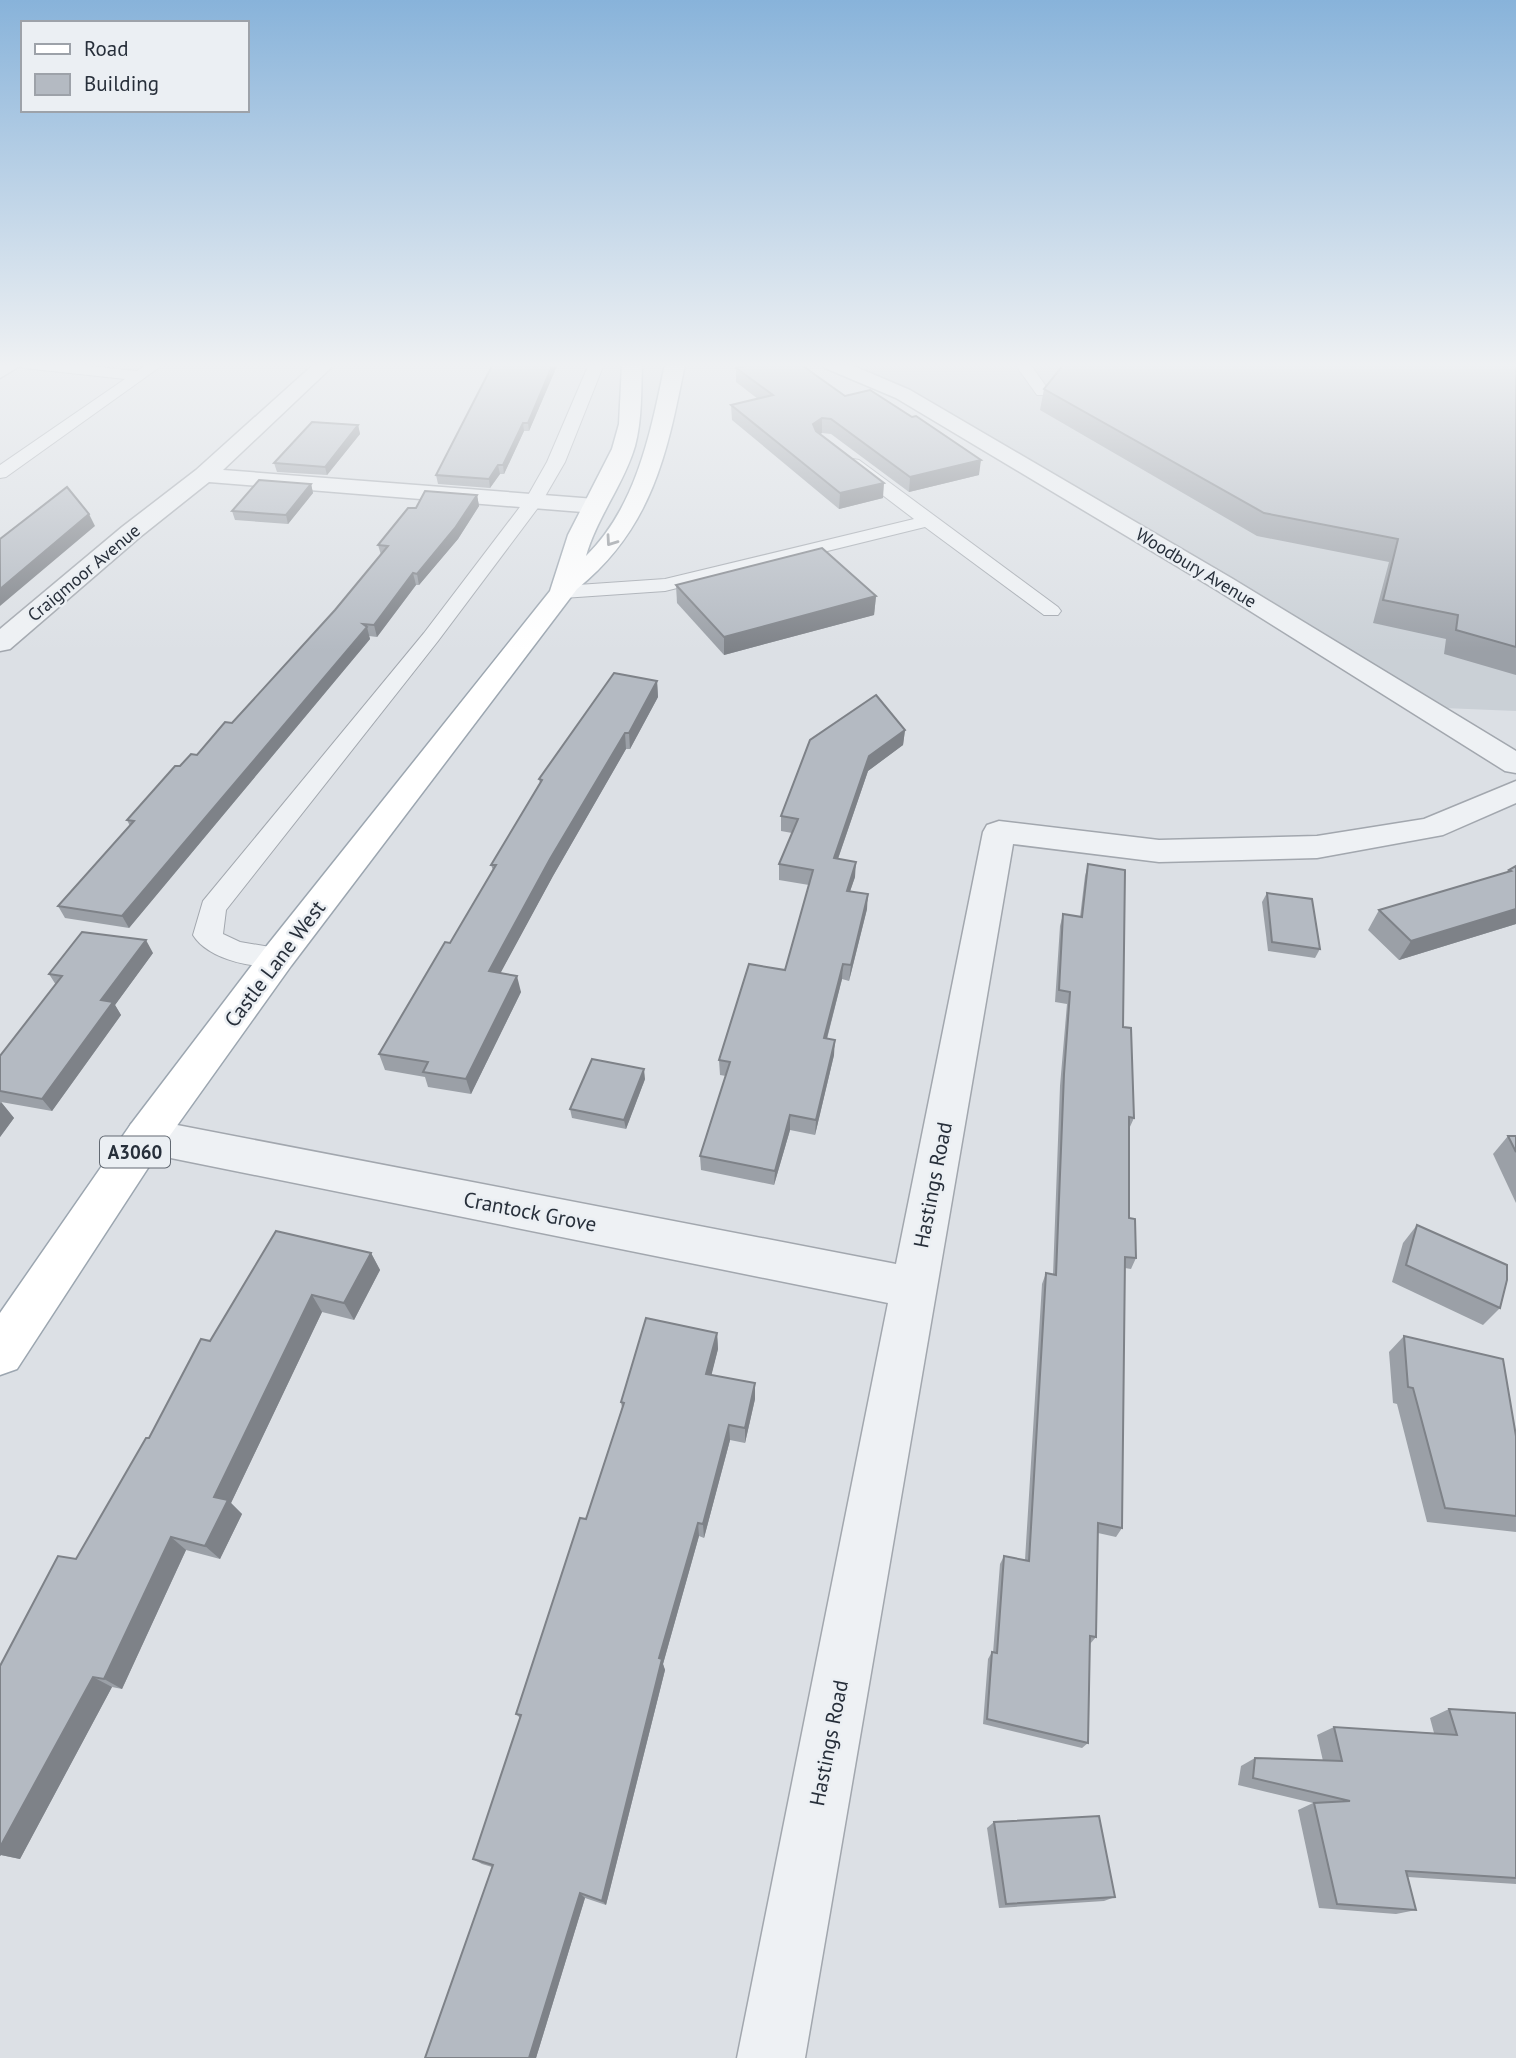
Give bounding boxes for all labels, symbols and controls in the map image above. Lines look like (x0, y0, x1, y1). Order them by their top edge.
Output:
legend (21, 21, 248, 112)
text: Road (84, 35, 128, 62)
text: Building (84, 70, 159, 97)
street label: Craigmoor Avenue (23, 519, 145, 626)
street label: Woodbury Avenue (1132, 522, 1261, 613)
one-way arrow (607, 533, 619, 546)
street label: Castle Lane West (218, 895, 331, 1032)
street label: Hastings Road (907, 1120, 958, 1250)
road number: A3060 (100, 1136, 170, 1168)
street label: Crantock Grove (461, 1185, 599, 1238)
street label: Hastings Road (803, 1678, 854, 1808)

